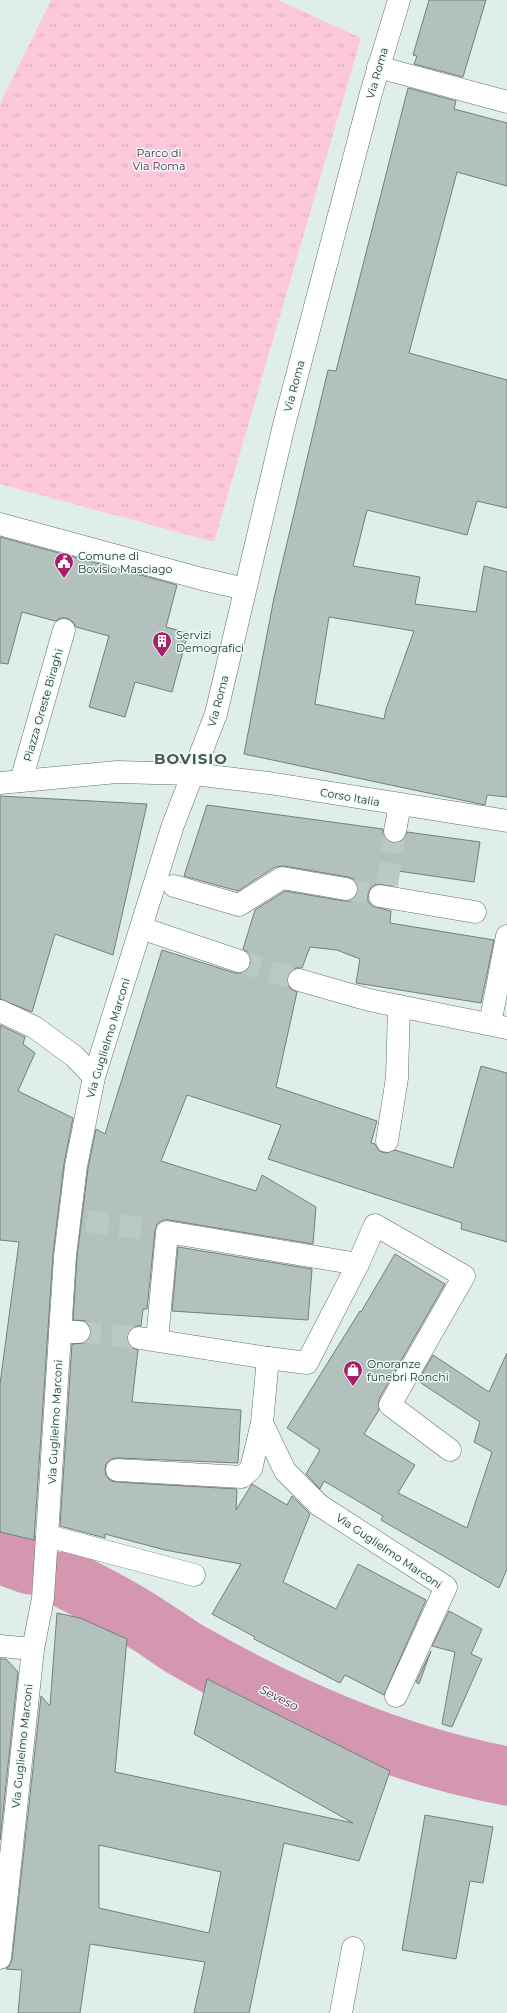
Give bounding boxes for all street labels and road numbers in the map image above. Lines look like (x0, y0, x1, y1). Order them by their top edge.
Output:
street label: Via Roma (363, 46, 391, 100)
street label: Via Roma (280, 359, 308, 413)
street label: Piazza Oreste Biraghi (20, 647, 66, 763)
street label: Via Roma (204, 674, 232, 728)
street label: Corso Italia (319, 785, 381, 809)
street label: Via Guglielmo Marconi (83, 976, 133, 1100)
street label: Via Guglielmo Marconi (45, 1359, 65, 1485)
street label: Via Guglielmo Marconi (333, 1510, 445, 1592)
street label: Via Guglielmo Marconi (9, 1683, 35, 1809)

